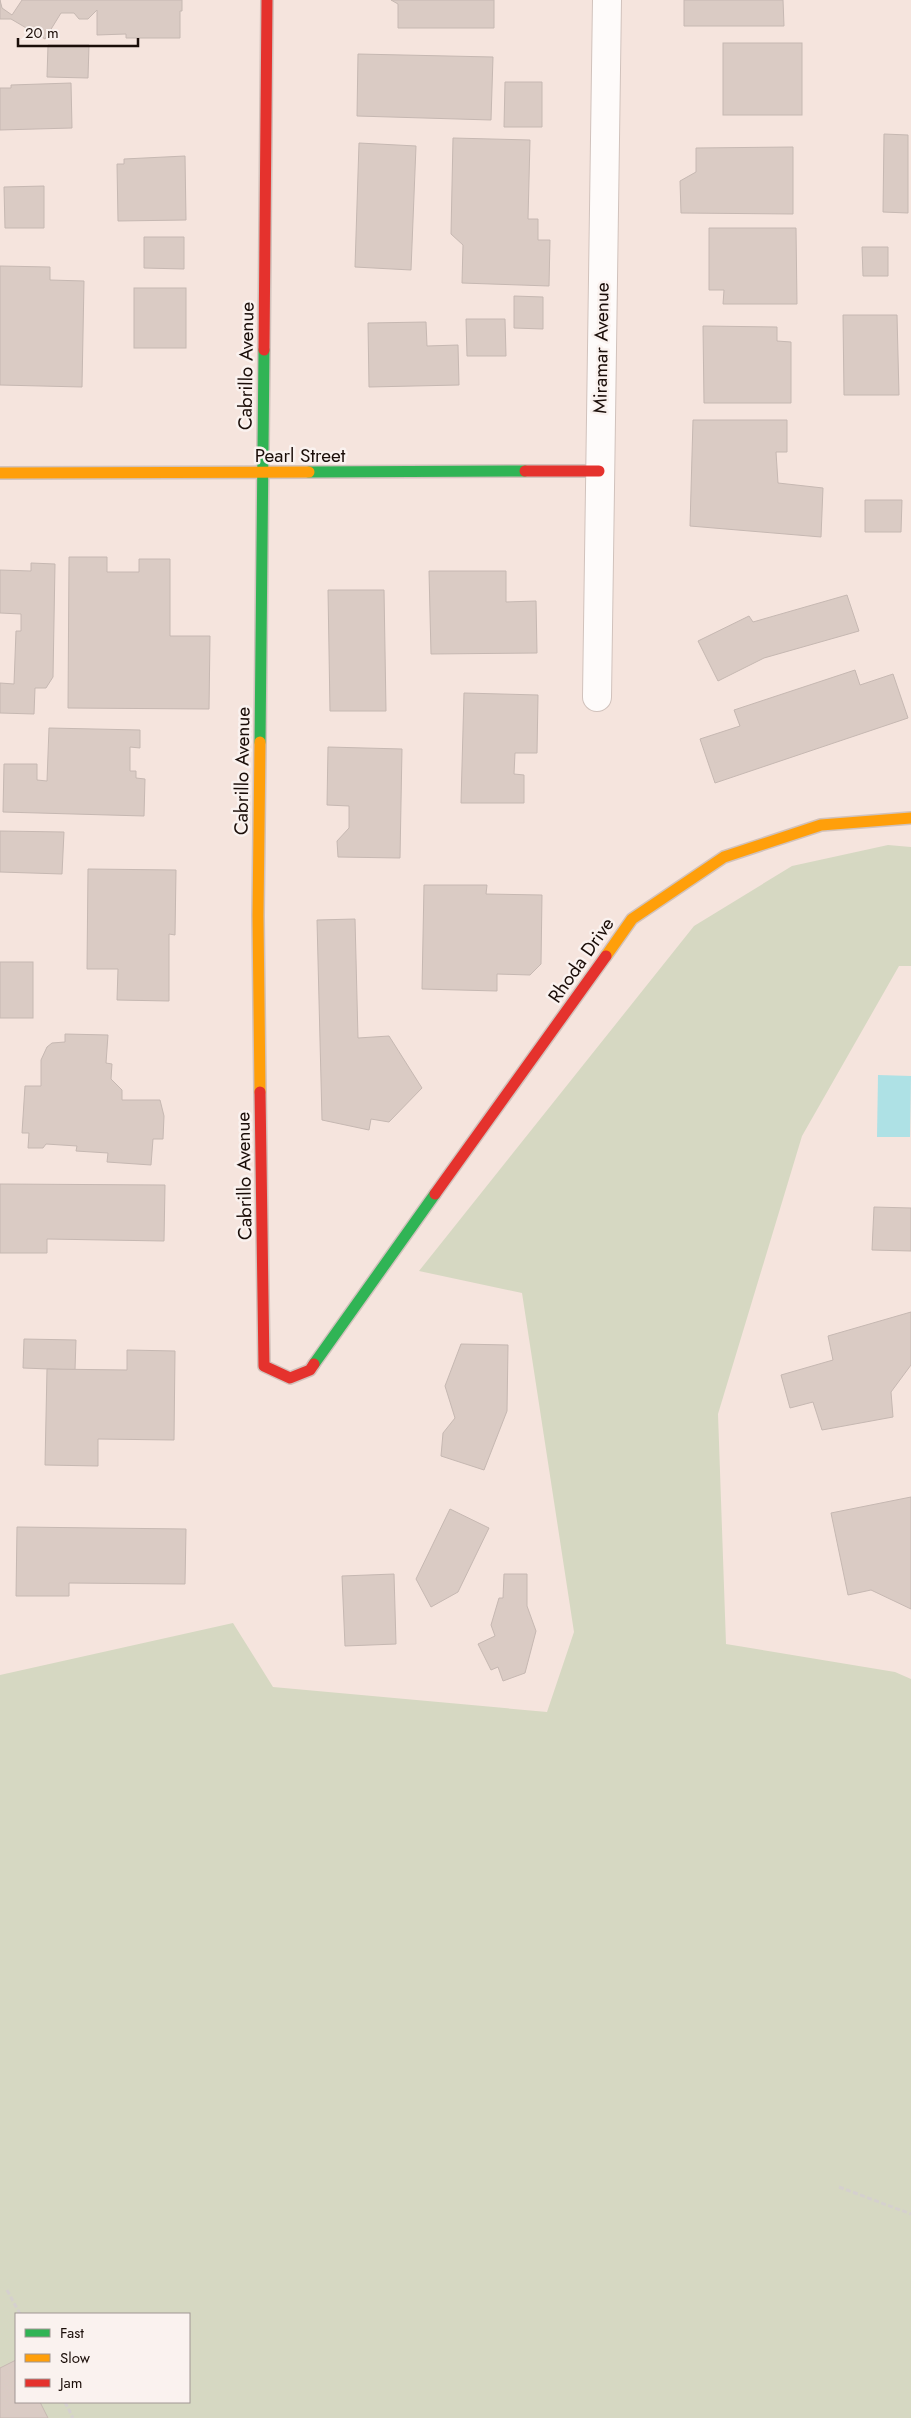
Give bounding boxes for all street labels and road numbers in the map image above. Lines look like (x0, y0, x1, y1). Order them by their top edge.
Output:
street label: Miramar Avenue (586, 282, 616, 414)
street label: Cabrillo Avenue (231, 301, 261, 430)
street label: Pearl Street (255, 442, 346, 469)
street label: Cabrillo Avenue (227, 706, 257, 835)
street label: Rhoda Drive (542, 912, 621, 1008)
street label: Cabrillo Avenue (229, 1111, 259, 1240)

